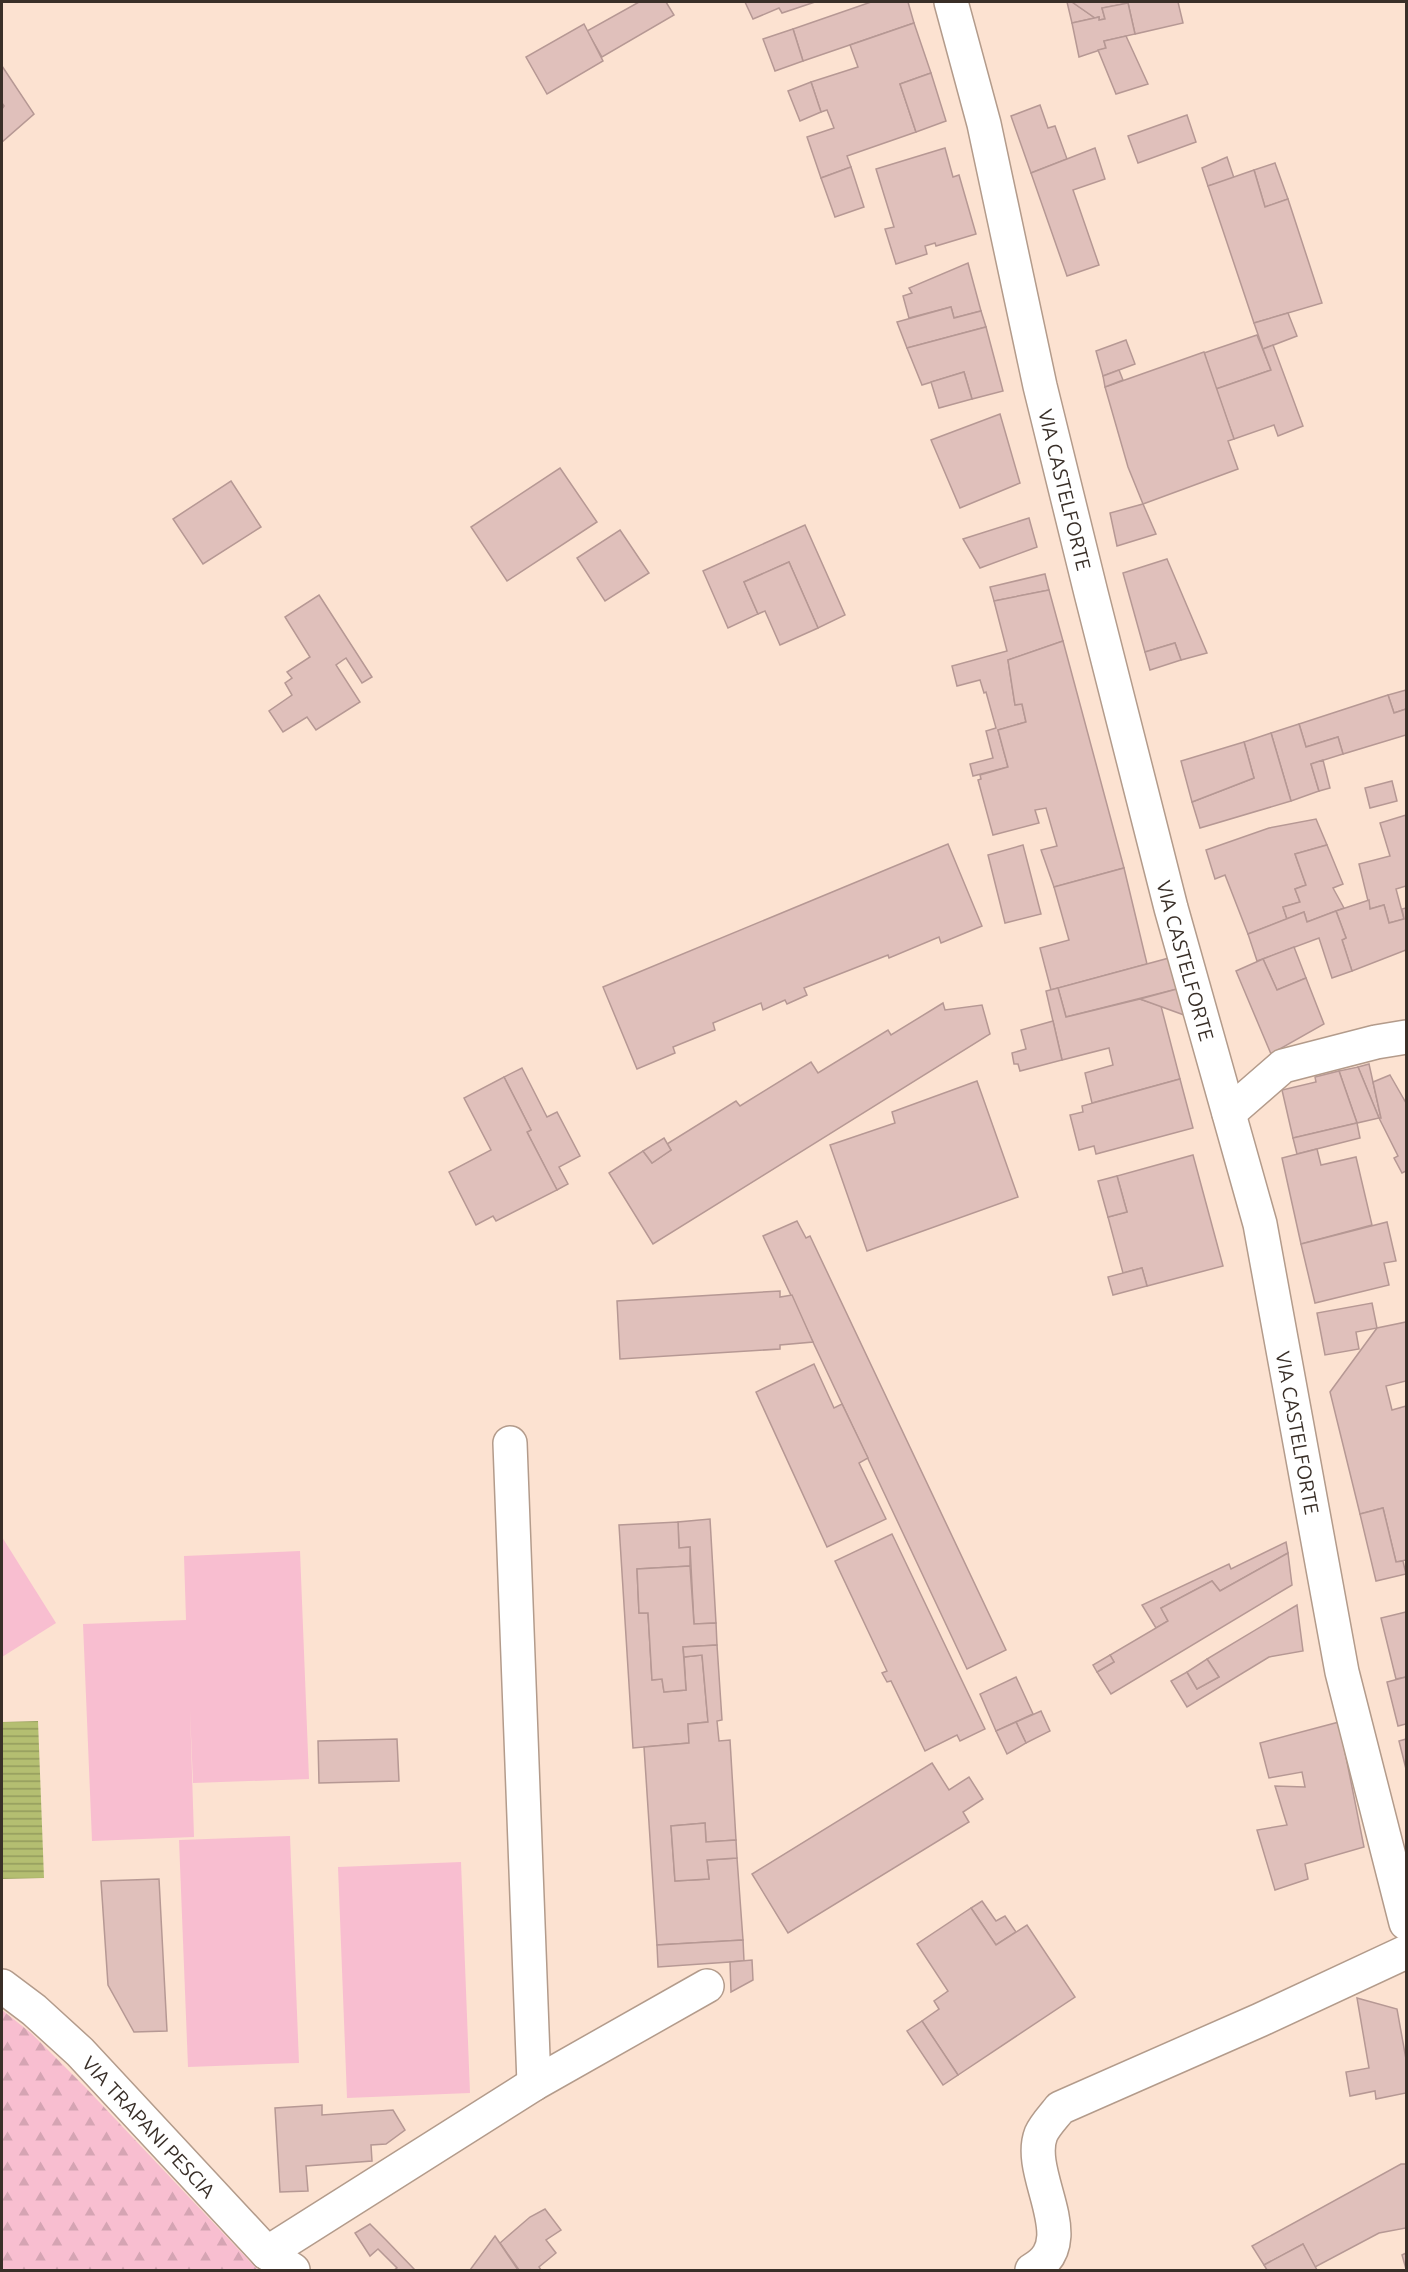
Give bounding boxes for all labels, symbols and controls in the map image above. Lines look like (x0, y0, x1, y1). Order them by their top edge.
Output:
street label: VIA CASTELFORTE (1035, 407, 1096, 573)
street label: VIA CASTELFORTE (1153, 878, 1219, 1043)
street label: VIA CASTELFORTE (1272, 1349, 1324, 1516)
street label: VIA TRAPANI PESCIA (78, 2051, 221, 2202)

